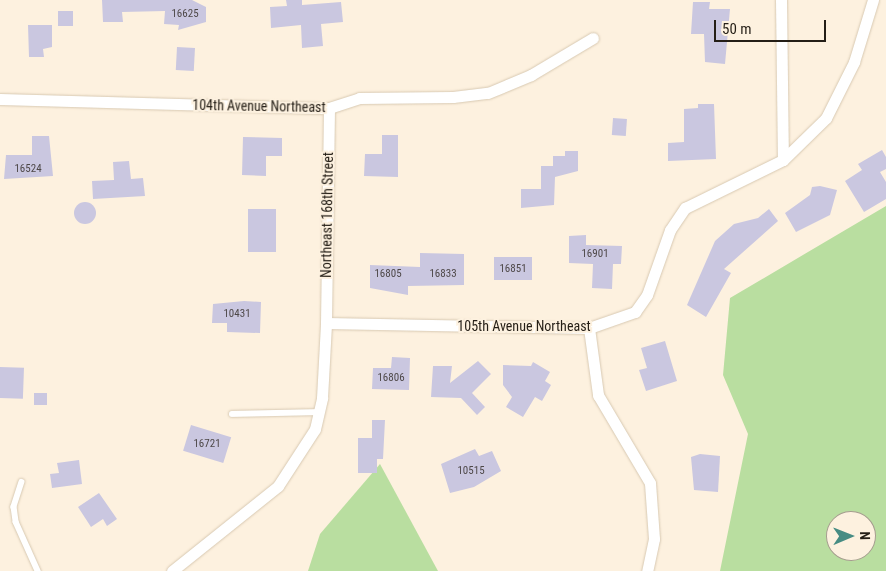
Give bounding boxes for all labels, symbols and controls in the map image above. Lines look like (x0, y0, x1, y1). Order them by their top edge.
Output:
house number: 16625 (171, 7, 199, 21)
scale bar (716, 10, 828, 42)
text: 50 m (722, 20, 752, 38)
street label: 104th Avenue Northeast (192, 96, 326, 116)
street label: Northeast 168th Street (318, 152, 336, 278)
house number: 16524 (14, 162, 42, 176)
house number: 16901 (581, 247, 609, 261)
house number: 16851 (499, 262, 527, 276)
house number: 16805 (374, 267, 402, 281)
house number: 16833 (429, 267, 457, 281)
house number: 10431 (223, 307, 251, 321)
street label: 105th Avenue Northeast (457, 318, 591, 334)
house number: 16806 (377, 371, 405, 385)
house number: 16721 (193, 437, 221, 451)
house number: 10515 (457, 464, 485, 478)
north arrow (826, 511, 876, 561)
text: N (857, 531, 873, 540)

